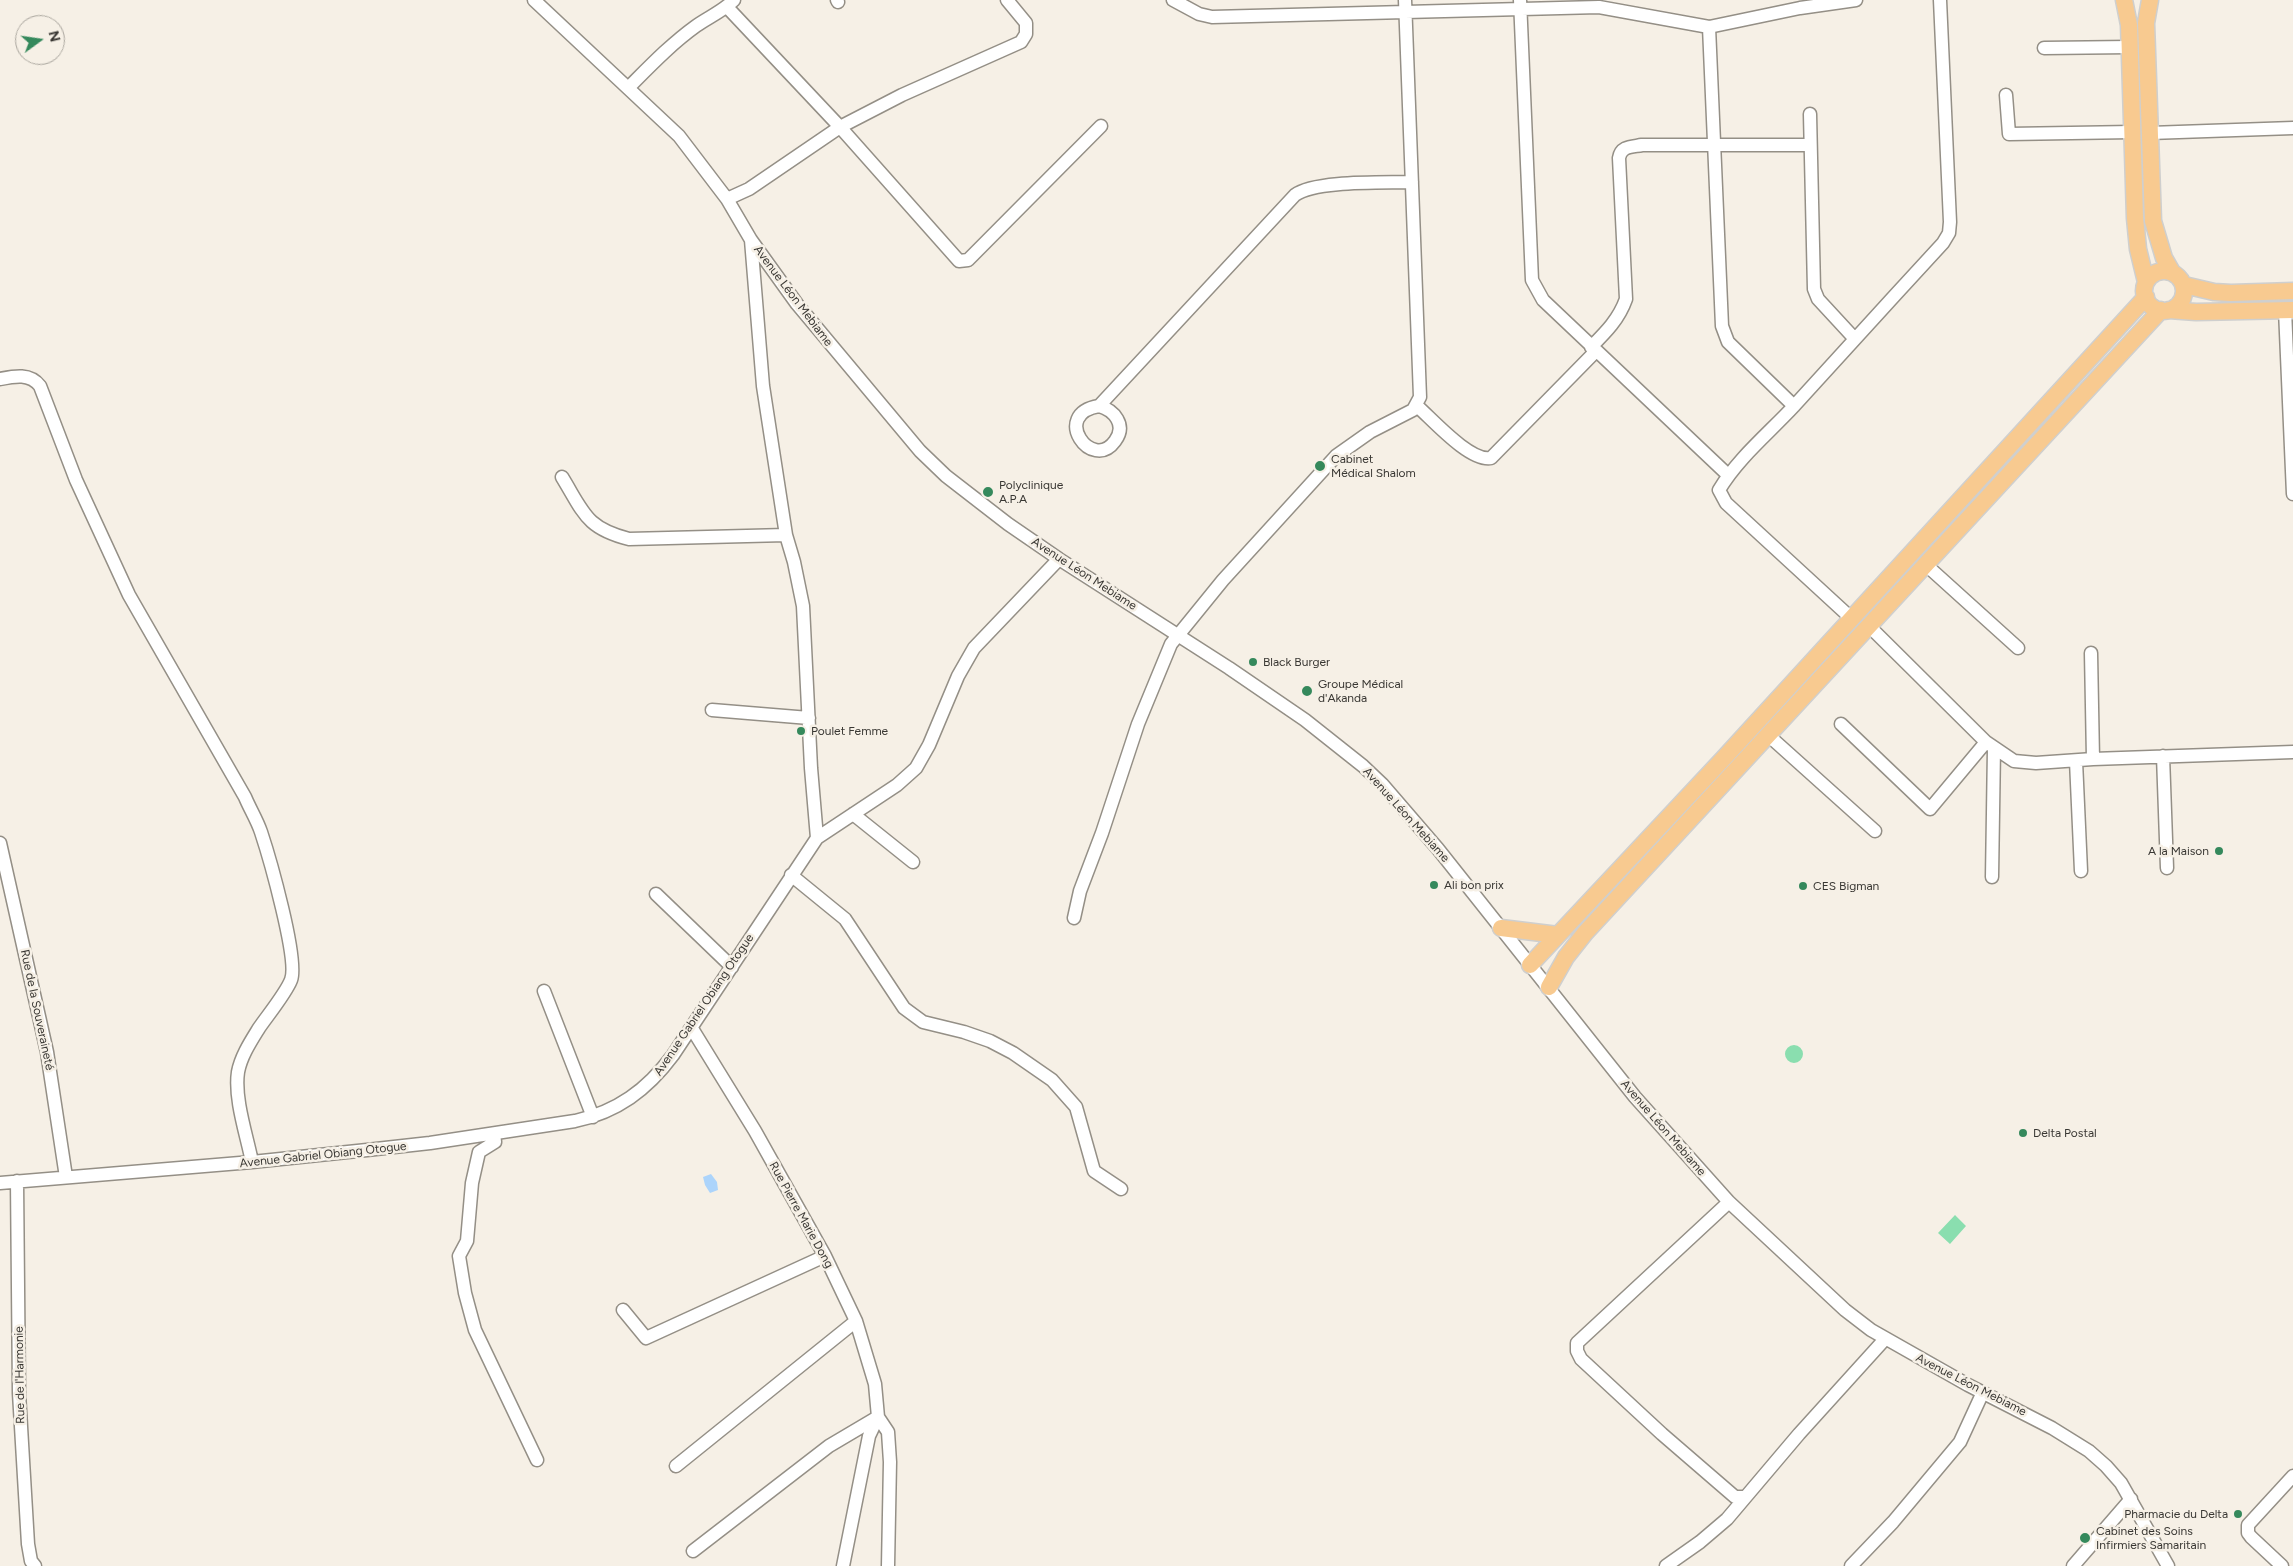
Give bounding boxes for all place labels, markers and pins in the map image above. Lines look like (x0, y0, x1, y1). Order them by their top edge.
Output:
place label: Cabinet Médical Shalom (1331, 452, 1416, 480)
marker: Cabinet Médical Shalom (1313, 459, 1327, 473)
place label: Polyclinique A.P.A (999, 478, 1063, 506)
marker: Polyclinique A.P.A (981, 485, 995, 499)
place label: Black Burger (1263, 655, 1330, 669)
marker: Black Burger (1247, 656, 1259, 668)
place label: Groupe Médical d'Akanda (1318, 677, 1403, 705)
marker: Groupe Médical d'Akanda (1300, 684, 1314, 698)
place label: Poulet Femme (811, 724, 888, 738)
marker: Poulet Femme (795, 725, 807, 737)
place label: A la Maison (2148, 844, 2209, 858)
marker: A la Maison (2213, 845, 2225, 857)
place label: Ali bon prix (1444, 878, 1504, 892)
marker: Ali bon prix (1428, 879, 1440, 891)
place label: CES Bigman (1813, 879, 1879, 893)
marker: CES Bigman (1797, 880, 1809, 892)
place label: Delta Postal (2033, 1126, 2097, 1140)
marker: Delta Postal (2017, 1127, 2029, 1139)
place label: Pharmacie du Delta (2124, 1507, 2228, 1521)
marker: Pharmacie du Delta (2232, 1508, 2244, 1520)
place label: Cabinet des Soins Infirmiers Samaritain (2096, 1524, 2206, 1552)
marker: Cabinet des Soins Infirmiers Samaritain (2078, 1531, 2092, 1545)

